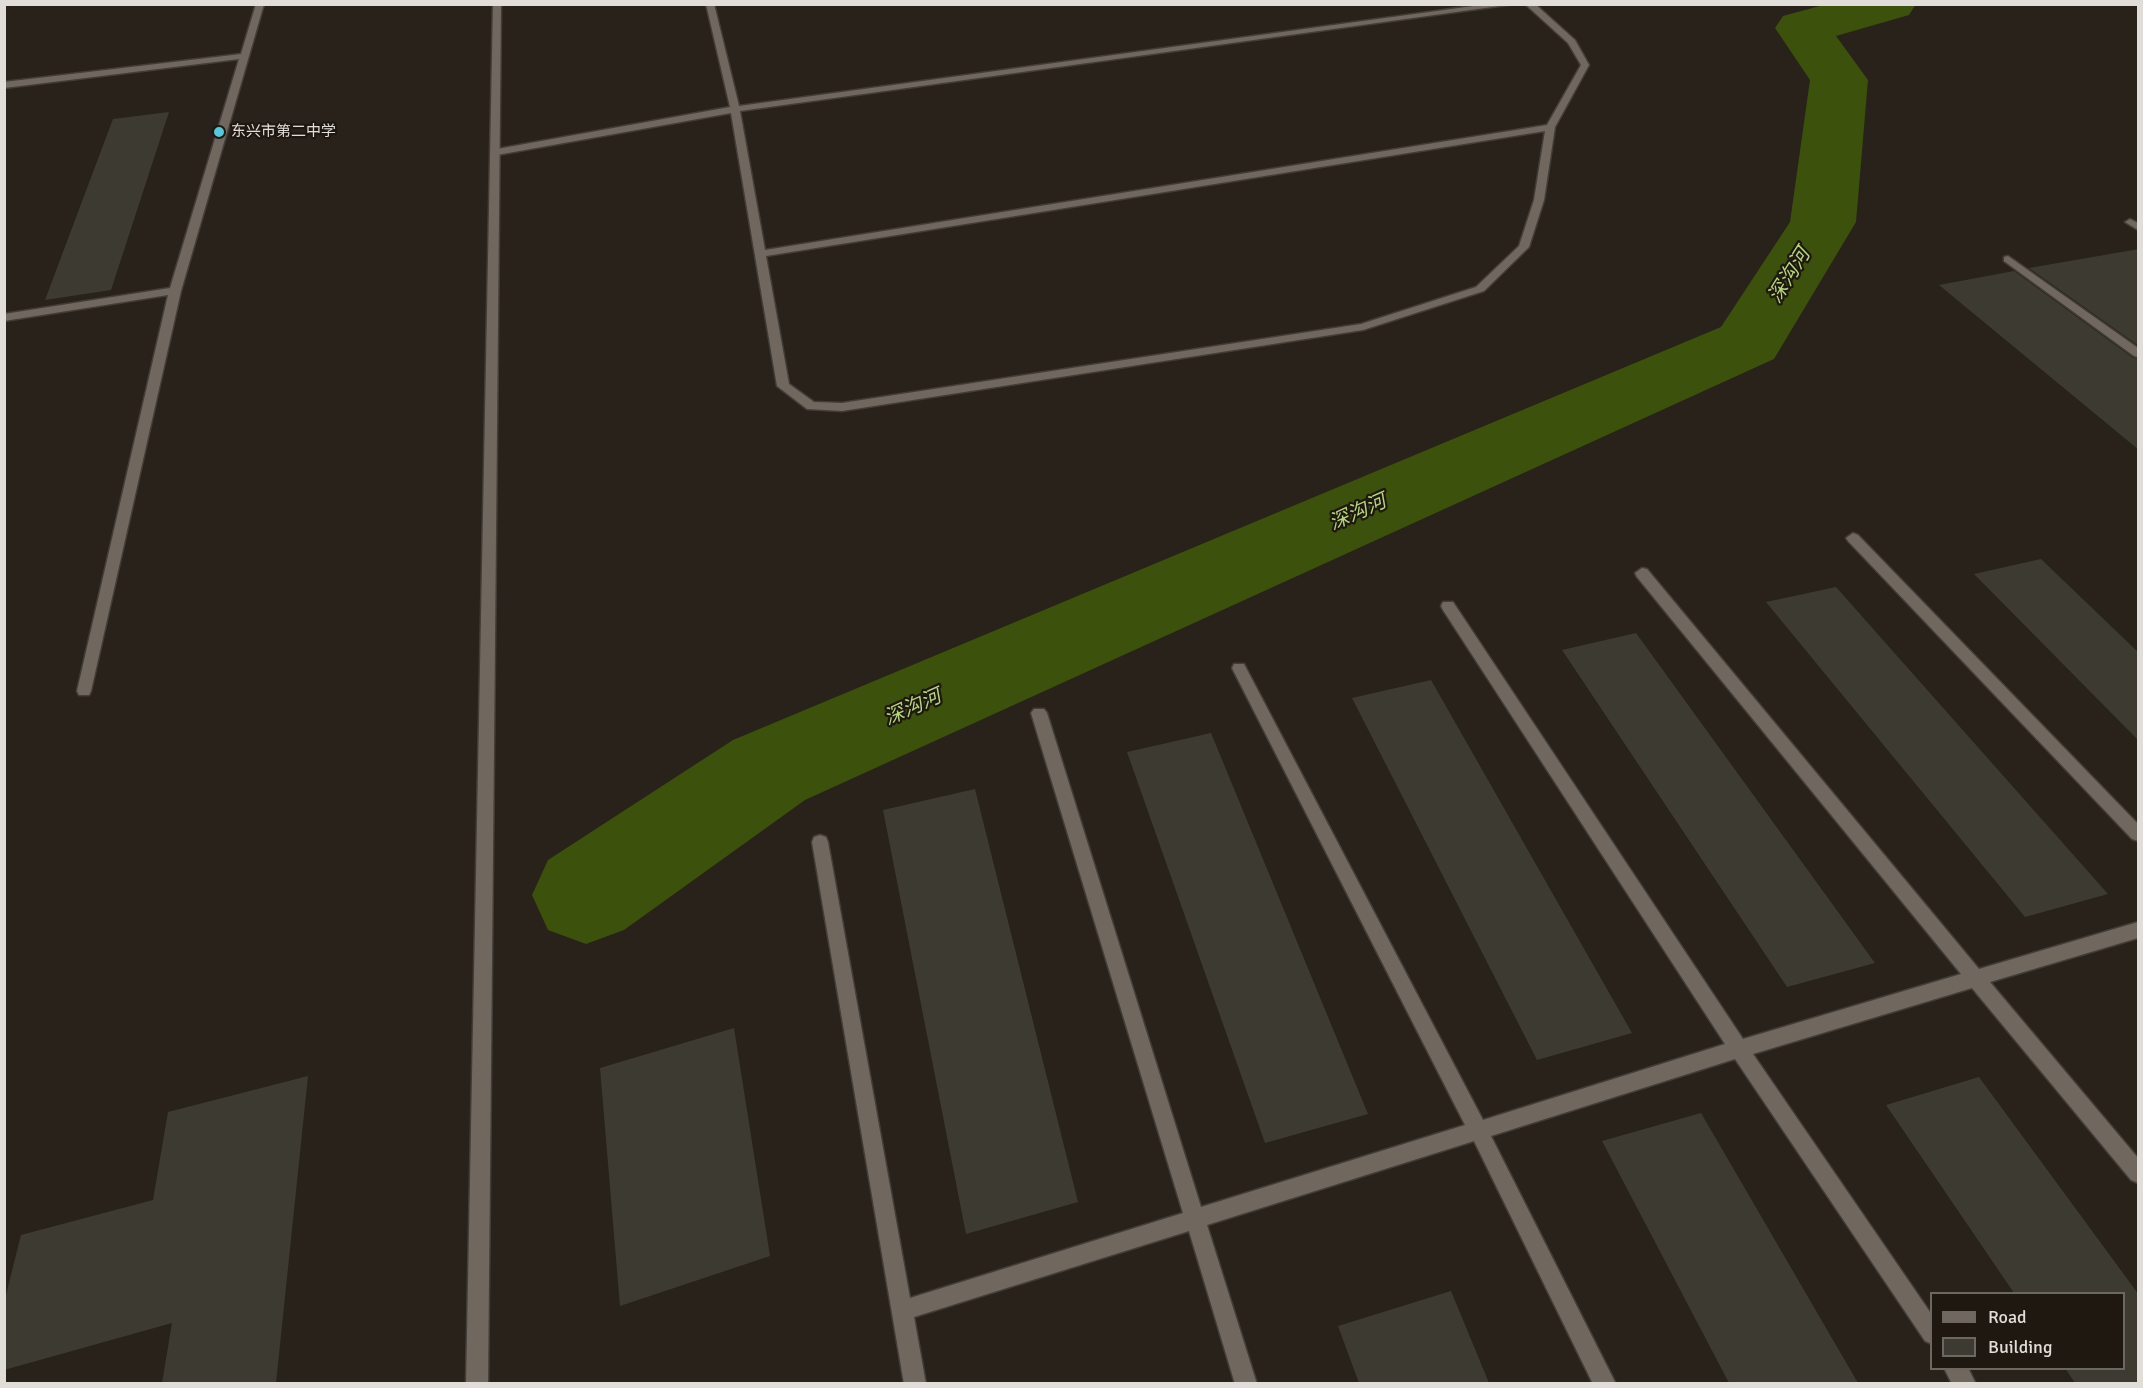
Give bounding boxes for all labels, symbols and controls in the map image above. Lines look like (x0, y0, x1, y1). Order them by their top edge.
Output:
place label: 东兴市第二中学 (231, 123, 336, 141)
marker: 东兴市第二中学 (212, 125, 226, 139)
water label: 深沟河 (1764, 244, 1816, 308)
water label: 深沟河 (1326, 490, 1390, 536)
water label: 深沟河 (881, 685, 945, 731)
legend (1930, 1292, 2125, 1370)
text: Road (1988, 1306, 2027, 1328)
text: Building (1988, 1336, 2052, 1358)

